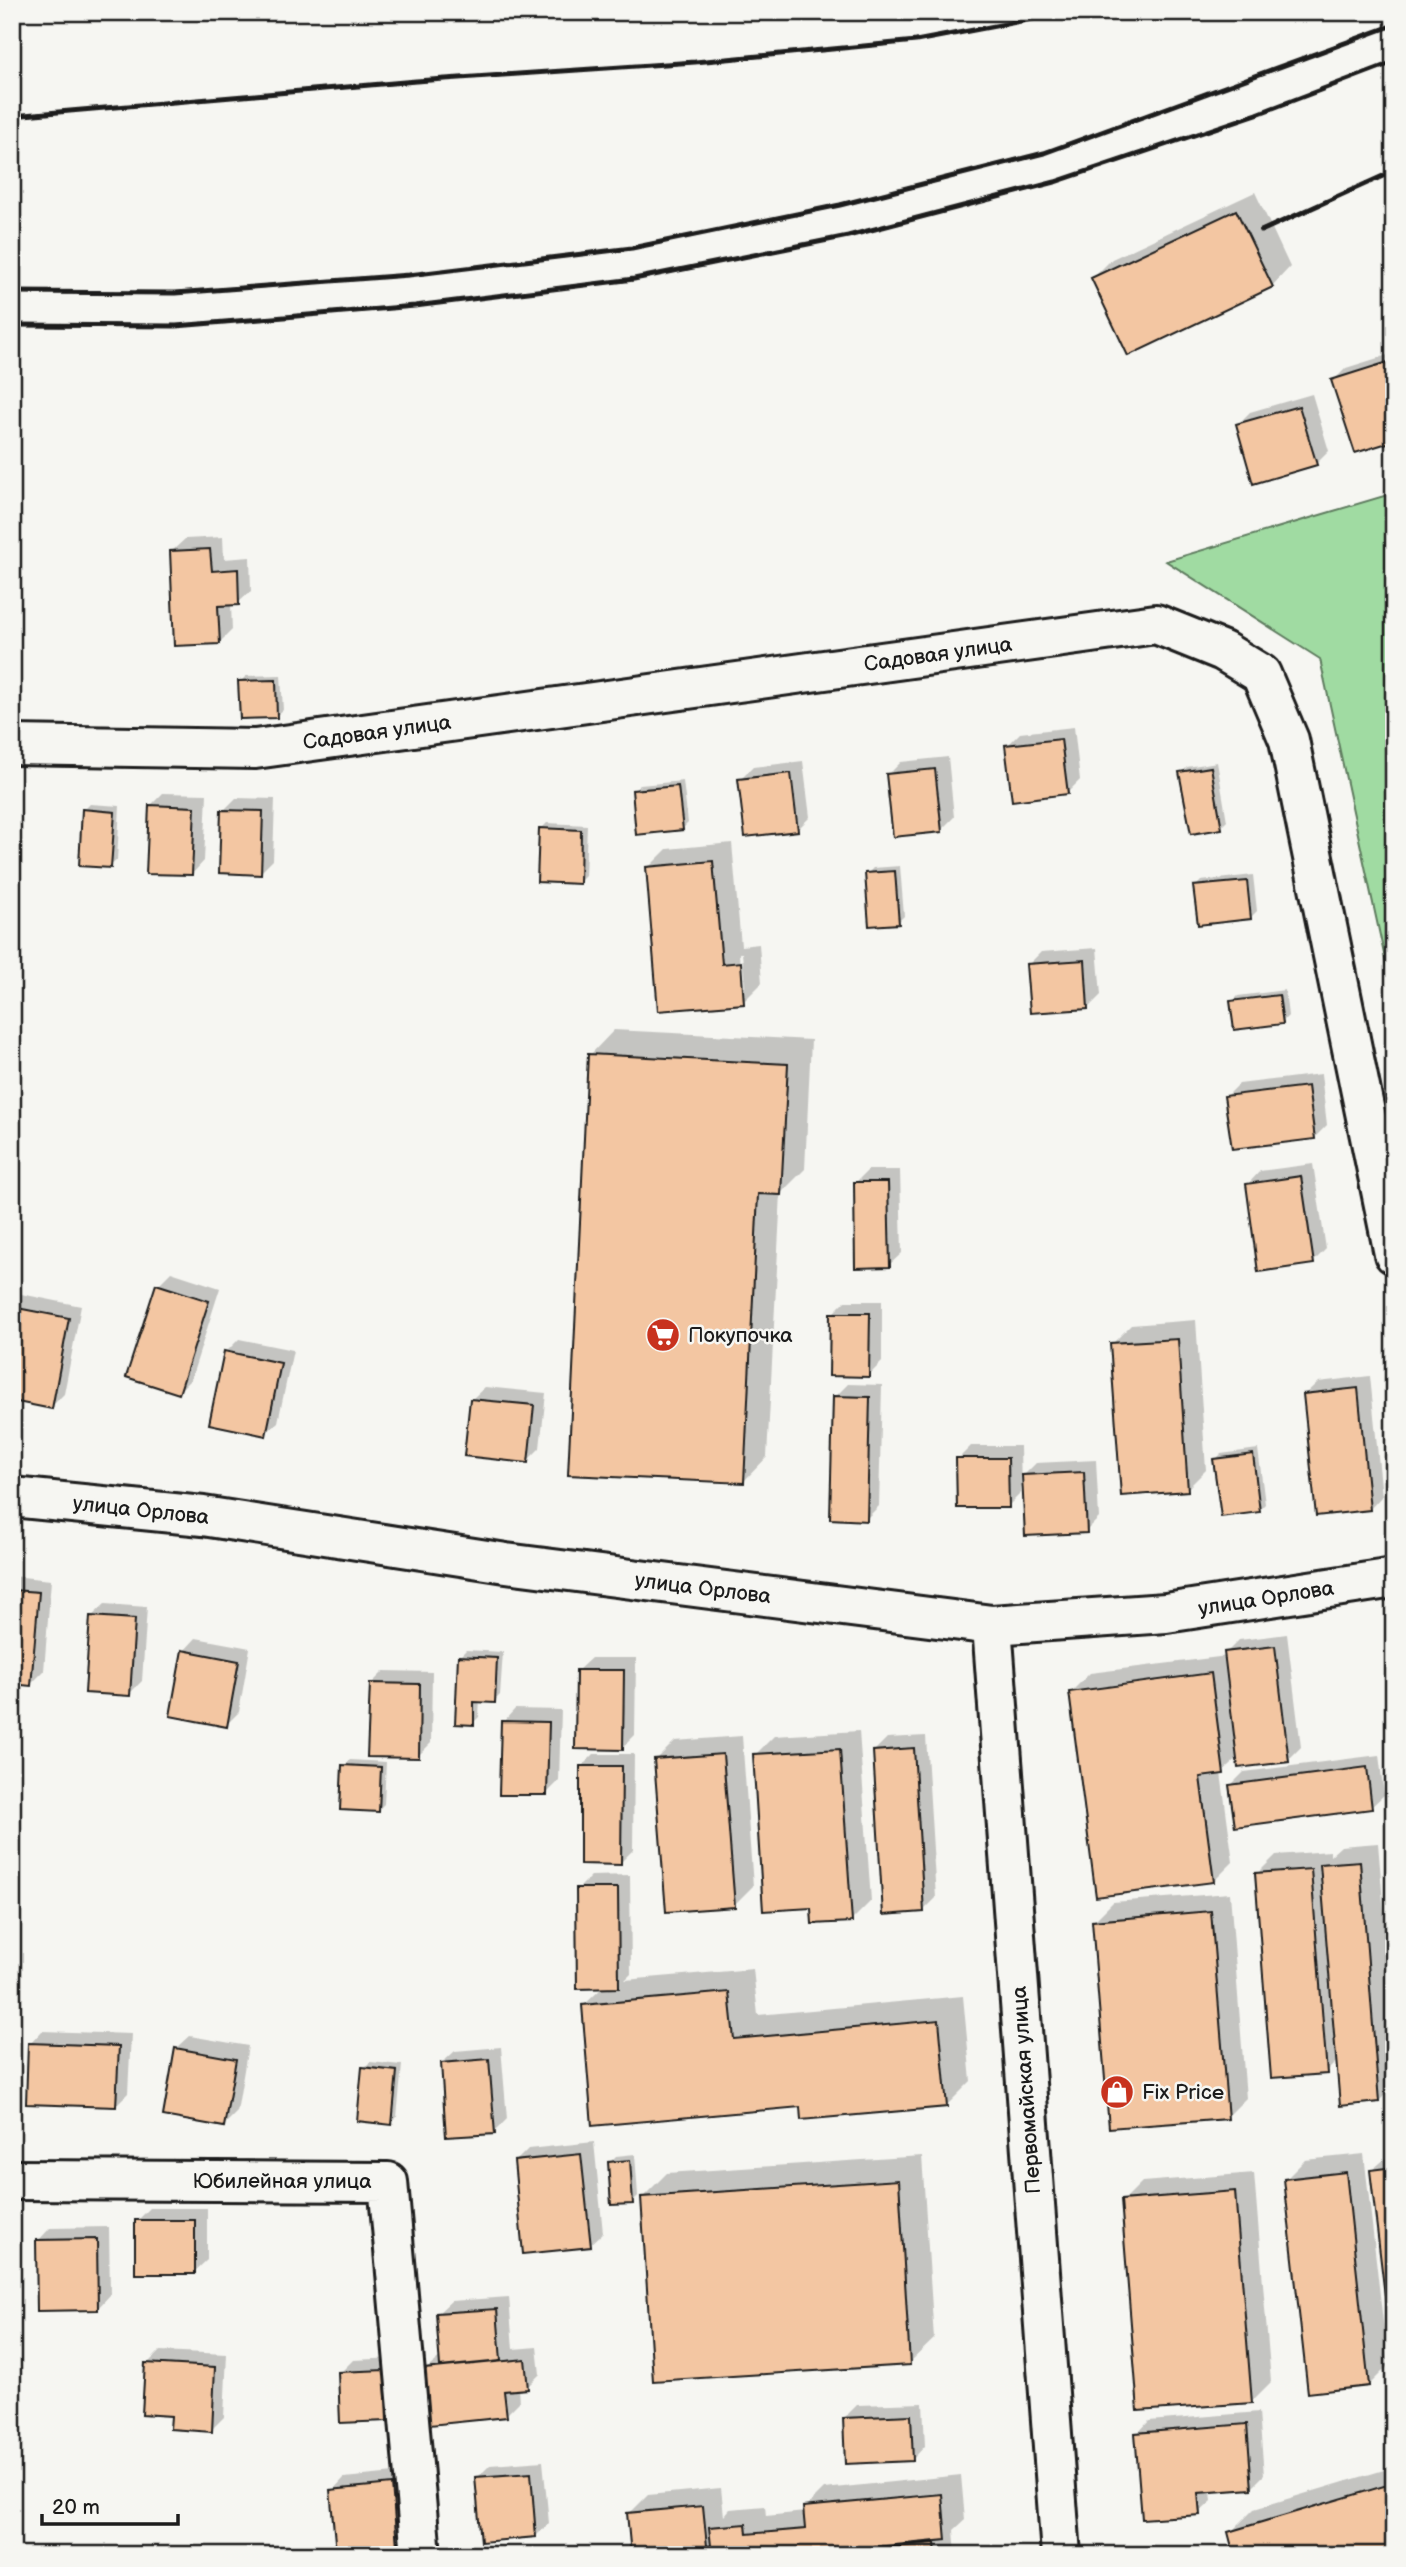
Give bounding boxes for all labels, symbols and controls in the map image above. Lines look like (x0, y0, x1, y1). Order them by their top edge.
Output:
street label: Садовая улица (862, 632, 1014, 677)
street label: Садовая улица (301, 710, 453, 755)
supermarket icon: Покупочка (644, 1316, 682, 1354)
place label: Покупочка (688, 1323, 793, 1348)
street label: улица Орлова (72, 1491, 211, 1530)
street label: улица Орлова (634, 1568, 773, 1609)
street label: улица Орлова (1197, 1575, 1336, 1622)
street label: Первомайская улица (1007, 1985, 1046, 2195)
shop icon: Fix Price (1098, 2073, 1136, 2111)
place label: Fix Price (1142, 2080, 1224, 2105)
street label: Юбилейная улица (192, 2169, 372, 2194)
scale bar (42, 2483, 178, 2527)
text: 20 m (52, 2495, 100, 2520)

